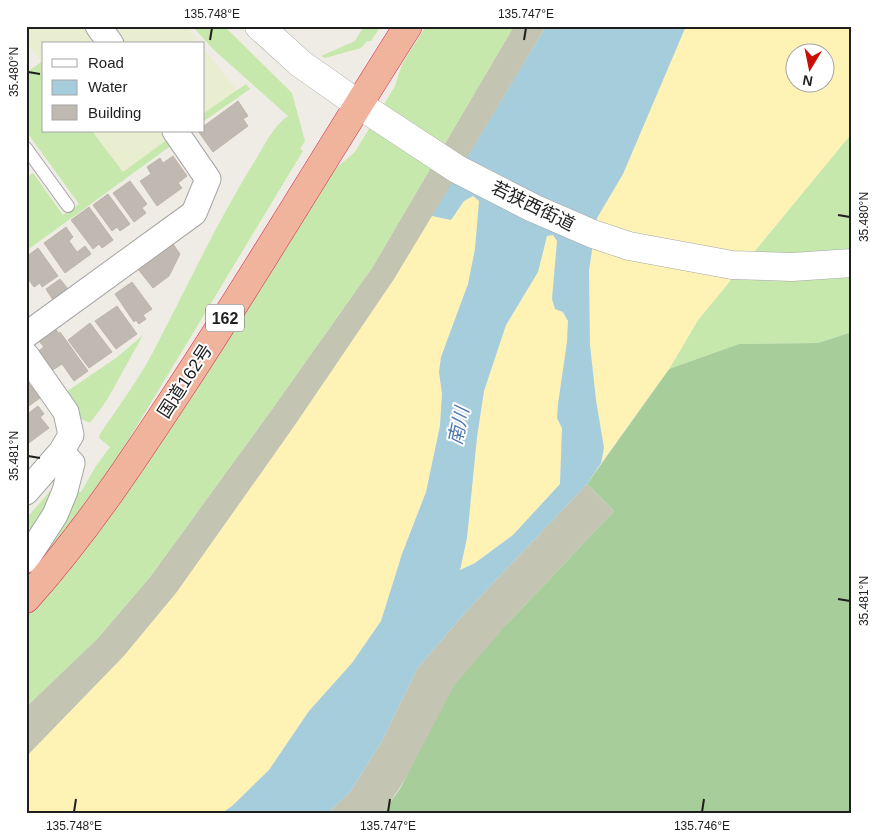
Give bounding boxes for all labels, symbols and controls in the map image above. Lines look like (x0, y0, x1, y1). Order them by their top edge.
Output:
text: 135.748°E (184, 7, 240, 21)
text: 135.747°E (498, 7, 554, 21)
legend (42, 42, 205, 132)
north arrow (786, 42, 836, 92)
text: 35.480°N (7, 47, 21, 97)
text: Road (88, 54, 124, 71)
text: N (801, 72, 814, 90)
text: Water (88, 78, 127, 95)
text: Building (88, 104, 141, 121)
street label: 若狭西街道 (488, 177, 578, 235)
text: 35.480°N (857, 192, 871, 242)
road number: 162 (206, 304, 244, 332)
street label: 国道162号 (154, 340, 216, 422)
water label: 南川 (444, 403, 473, 447)
text: 35.481°N (7, 431, 21, 481)
text: 35.481°N (857, 576, 871, 626)
text: 135.748°E (46, 819, 102, 833)
text: 135.747°E (360, 819, 416, 833)
text: 135.746°E (674, 819, 730, 833)

